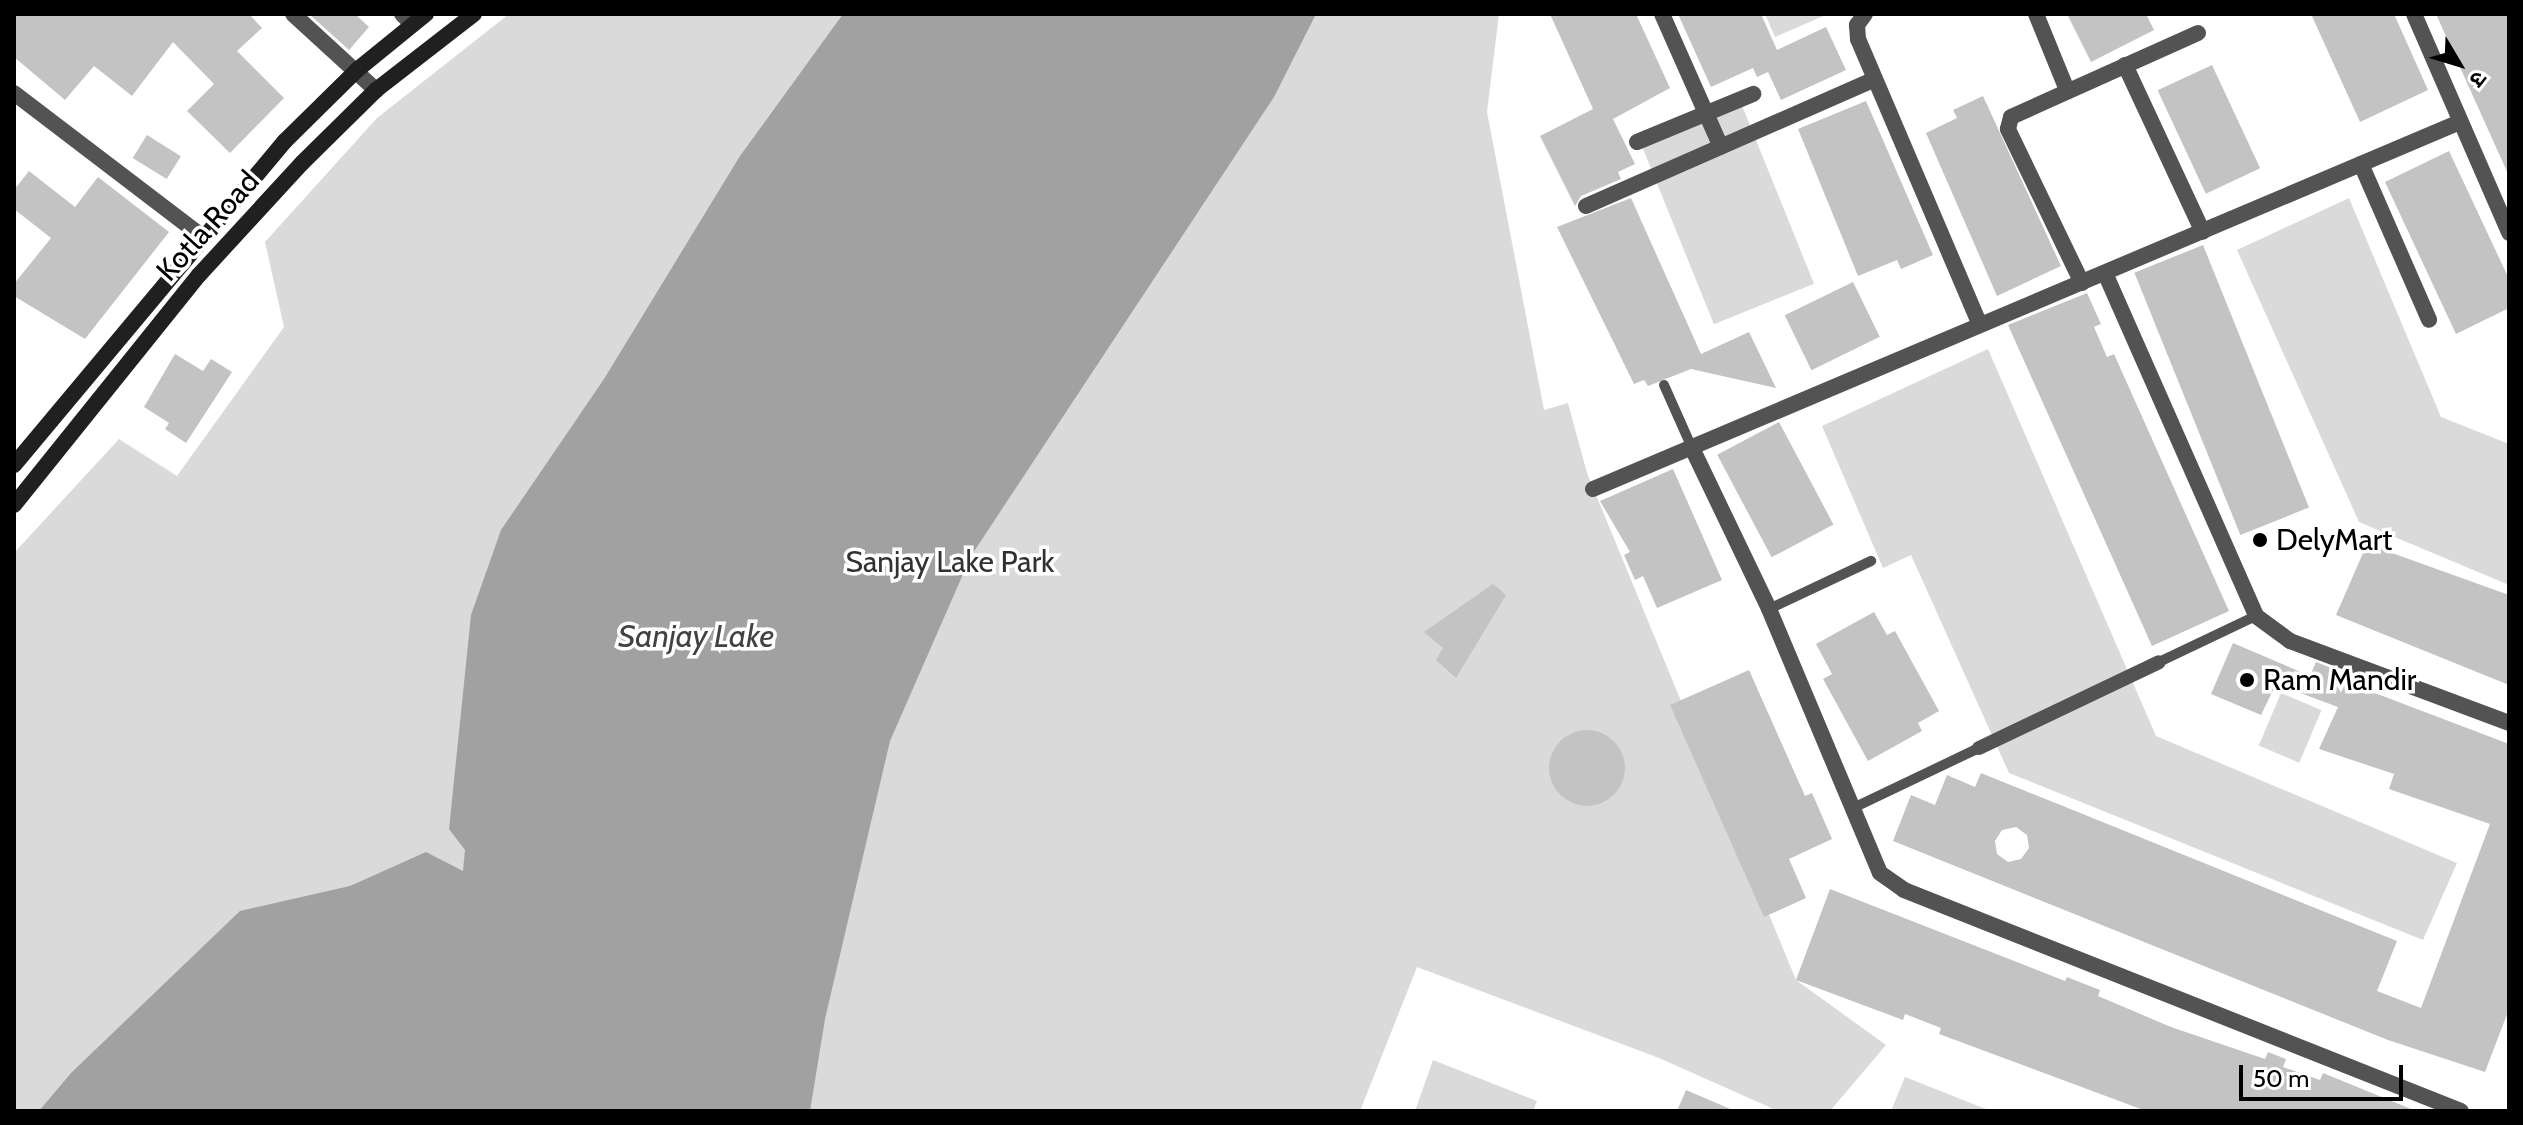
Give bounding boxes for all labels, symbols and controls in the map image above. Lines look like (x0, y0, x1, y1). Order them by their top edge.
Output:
north arrow (2419, 24, 2499, 104)
text: उ (2464, 66, 2493, 92)
street label: Kotla Road (149, 164, 267, 288)
place label: DelyMart (2276, 522, 2392, 558)
marker: DelyMart (2251, 531, 2269, 549)
park label: Sanjay Lake Park (845, 544, 1055, 580)
water label: Sanjay Lake (618, 617, 774, 655)
place label: Ram Mandir (2263, 662, 2416, 698)
marker: Ram Mandir (2238, 671, 2256, 689)
scale bar (2243, 1049, 2407, 1099)
text: 50 m (2253, 1064, 2309, 1093)

